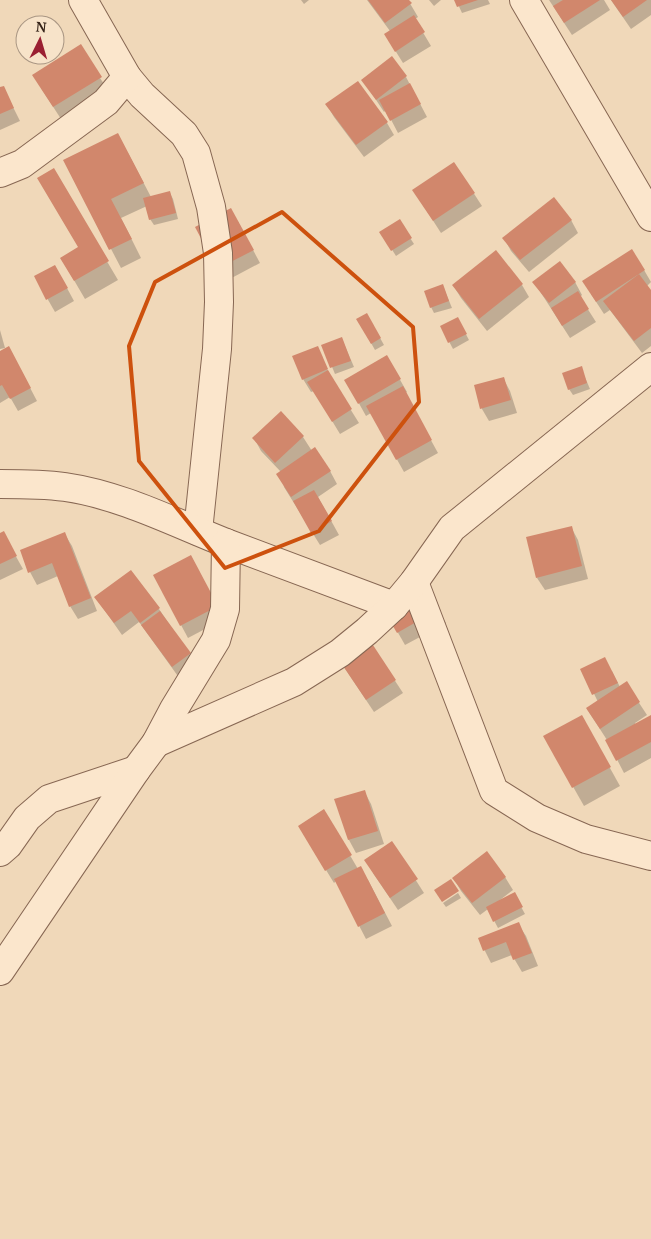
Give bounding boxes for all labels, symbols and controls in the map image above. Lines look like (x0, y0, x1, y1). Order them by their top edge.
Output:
north arrow (15, 15, 65, 65)
text: N (35, 17, 48, 37)

